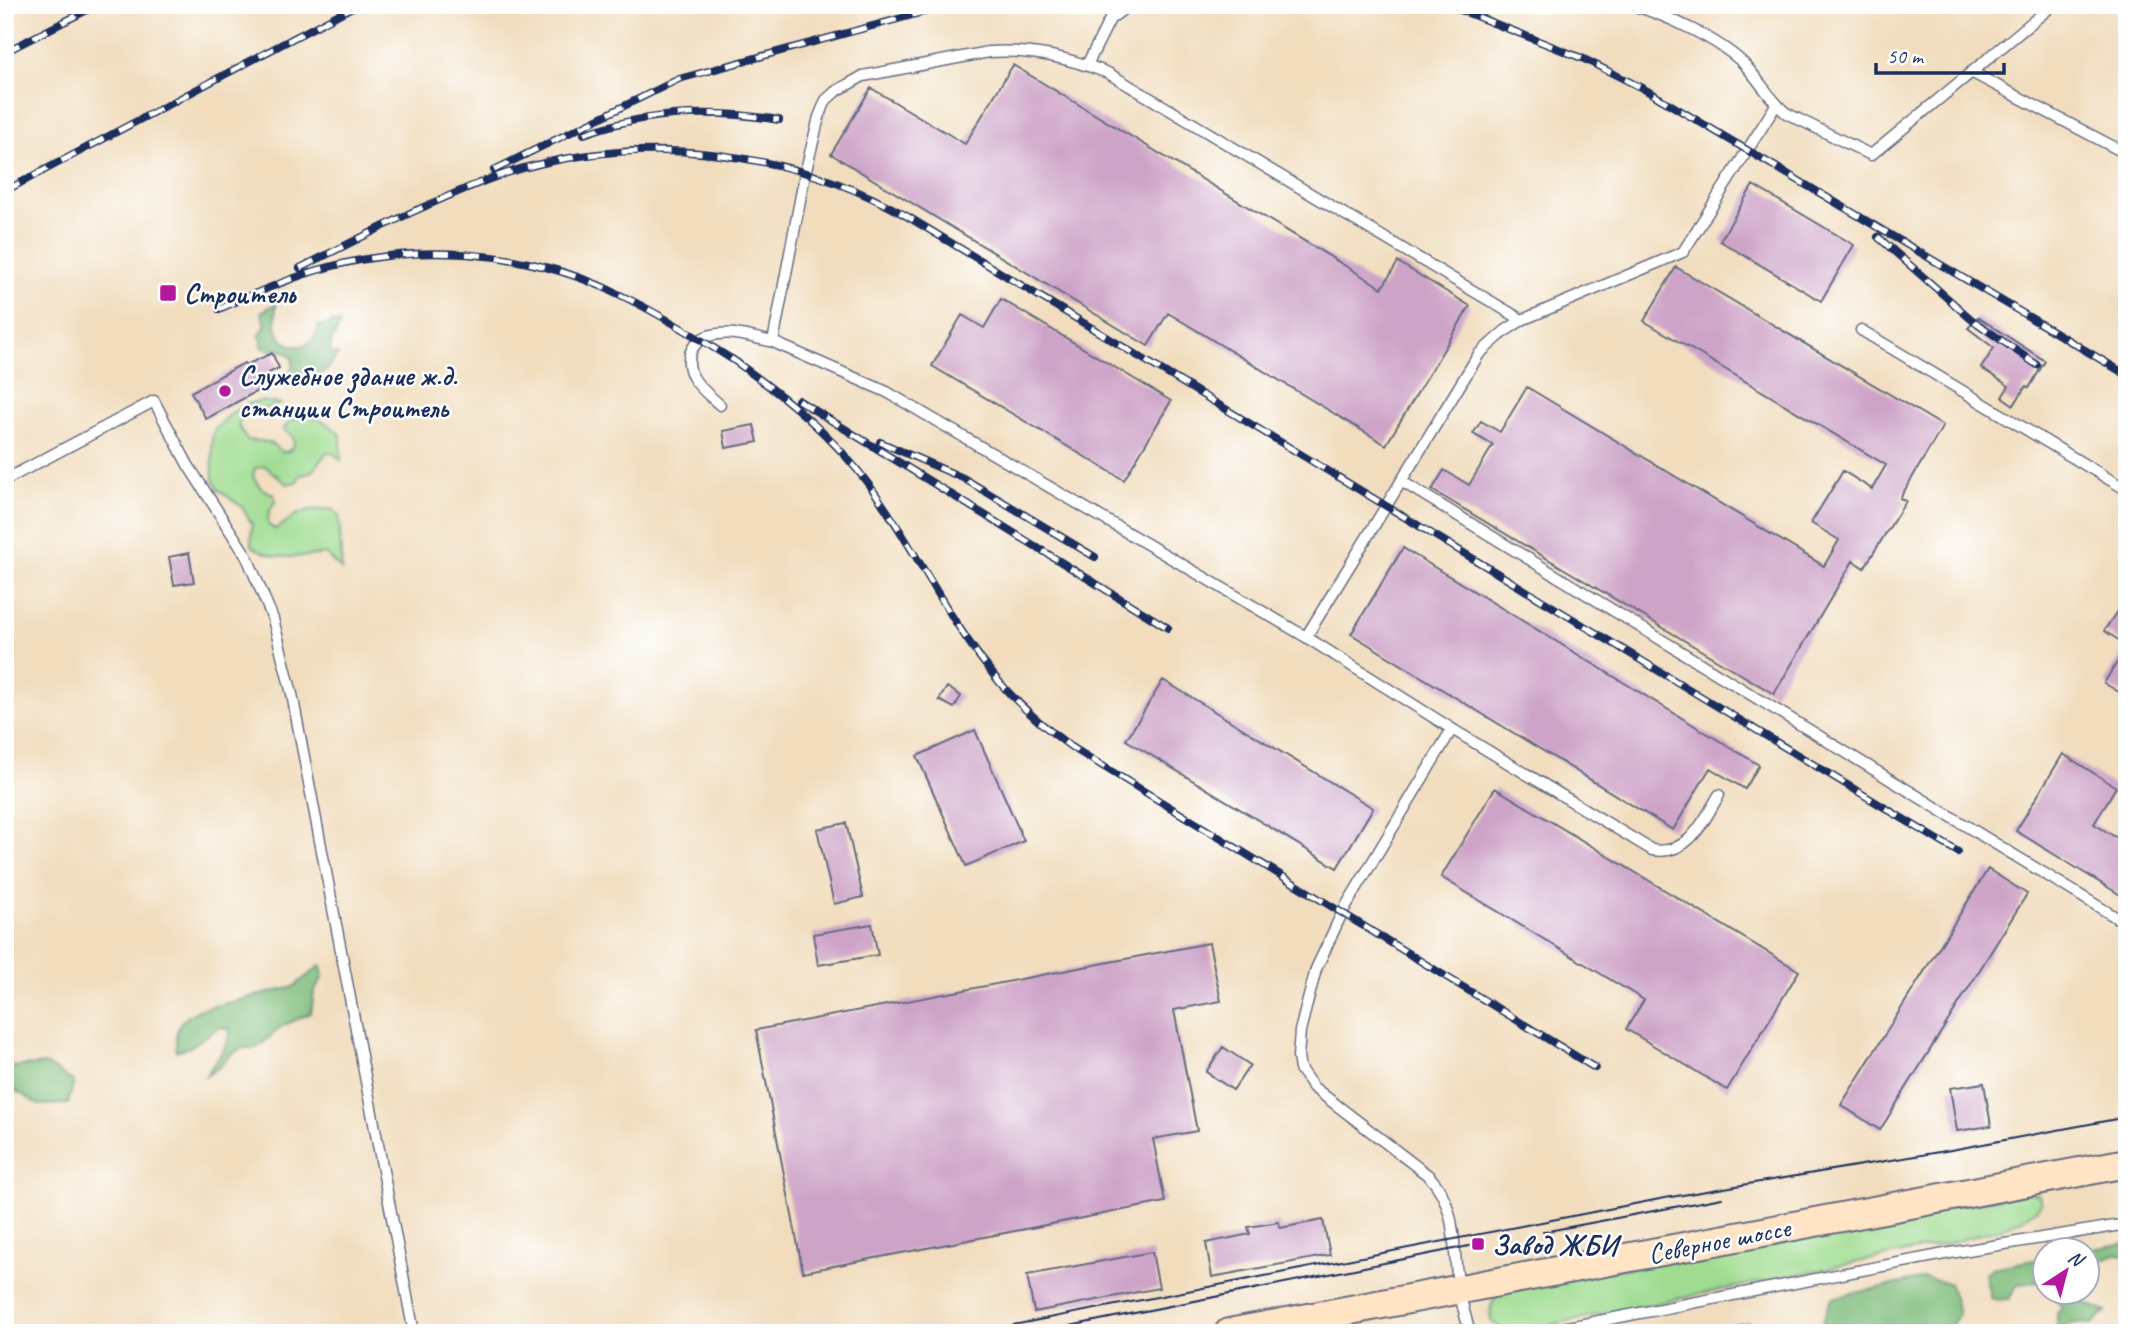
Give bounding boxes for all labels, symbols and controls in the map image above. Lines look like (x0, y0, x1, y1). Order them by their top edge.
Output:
scale bar (1876, 32, 2004, 76)
text: 50 m (1887, 43, 1925, 69)
place label: Строитель (184, 276, 297, 311)
marker: Строитель (158, 283, 178, 303)
place label: Служебное здание ж.д. станции Строитель (239, 358, 458, 425)
marker: Служебное здание ж.д. станции Строитель (217, 383, 233, 399)
street label: Северное шоссе (1645, 1209, 1795, 1271)
place label: Завод ЖБИ (1492, 1227, 1623, 1262)
marker: Завод ЖБИ (1470, 1236, 1486, 1252)
north arrow (2030, 1236, 2100, 1306)
text: N (2064, 1245, 2090, 1273)

